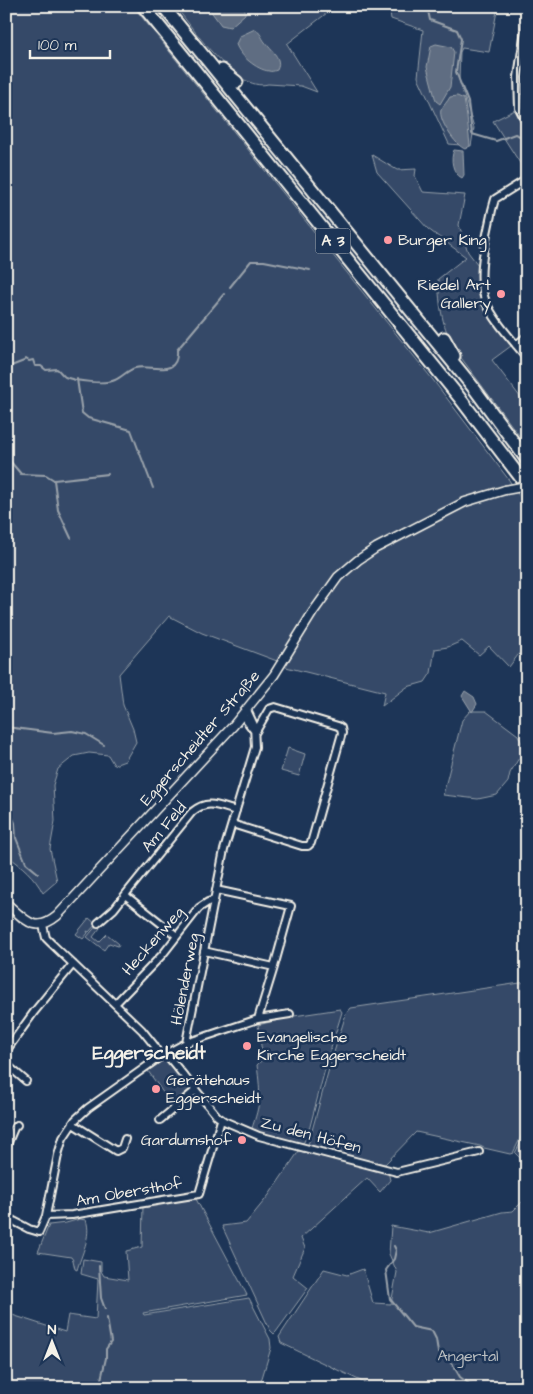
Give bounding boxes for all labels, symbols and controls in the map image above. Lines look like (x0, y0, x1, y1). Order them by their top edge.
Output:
scale bar (30, 28, 110, 60)
text: 100 m (38, 35, 77, 56)
road number: A 3 (316, 228, 350, 254)
place label: Burger King (398, 229, 487, 252)
marker: Burger King (382, 234, 394, 246)
place label: Riedel Art Gallery (417, 274, 492, 315)
marker: Riedel Art Gallery (495, 288, 507, 300)
street label: Eggerscheidter Straße (135, 665, 266, 811)
street label: Am Feld (136, 797, 192, 857)
street label: Heckenweg (117, 902, 190, 981)
street label: Hölenderweg (165, 931, 206, 1027)
place label: Evangelische Kirche Eggerscheidt (257, 1026, 407, 1067)
district label: Eggerscheidt (92, 1040, 206, 1068)
marker: Evangelische Kirche Eggerscheidt (241, 1040, 253, 1052)
place label: Gerätehaus Eggerscheidt (166, 1069, 262, 1110)
marker: Gerätehaus Eggerscheidt (150, 1083, 162, 1095)
street label: Zu den Höfen (258, 1111, 364, 1159)
place label: Gardumshof (141, 1129, 233, 1151)
marker: Gardumshof (236, 1134, 248, 1146)
street label: Am Obersthof (74, 1172, 184, 1212)
north arrow (28, 1316, 78, 1366)
text: N (48, 1320, 57, 1340)
park label: Angertal (437, 1345, 499, 1368)

